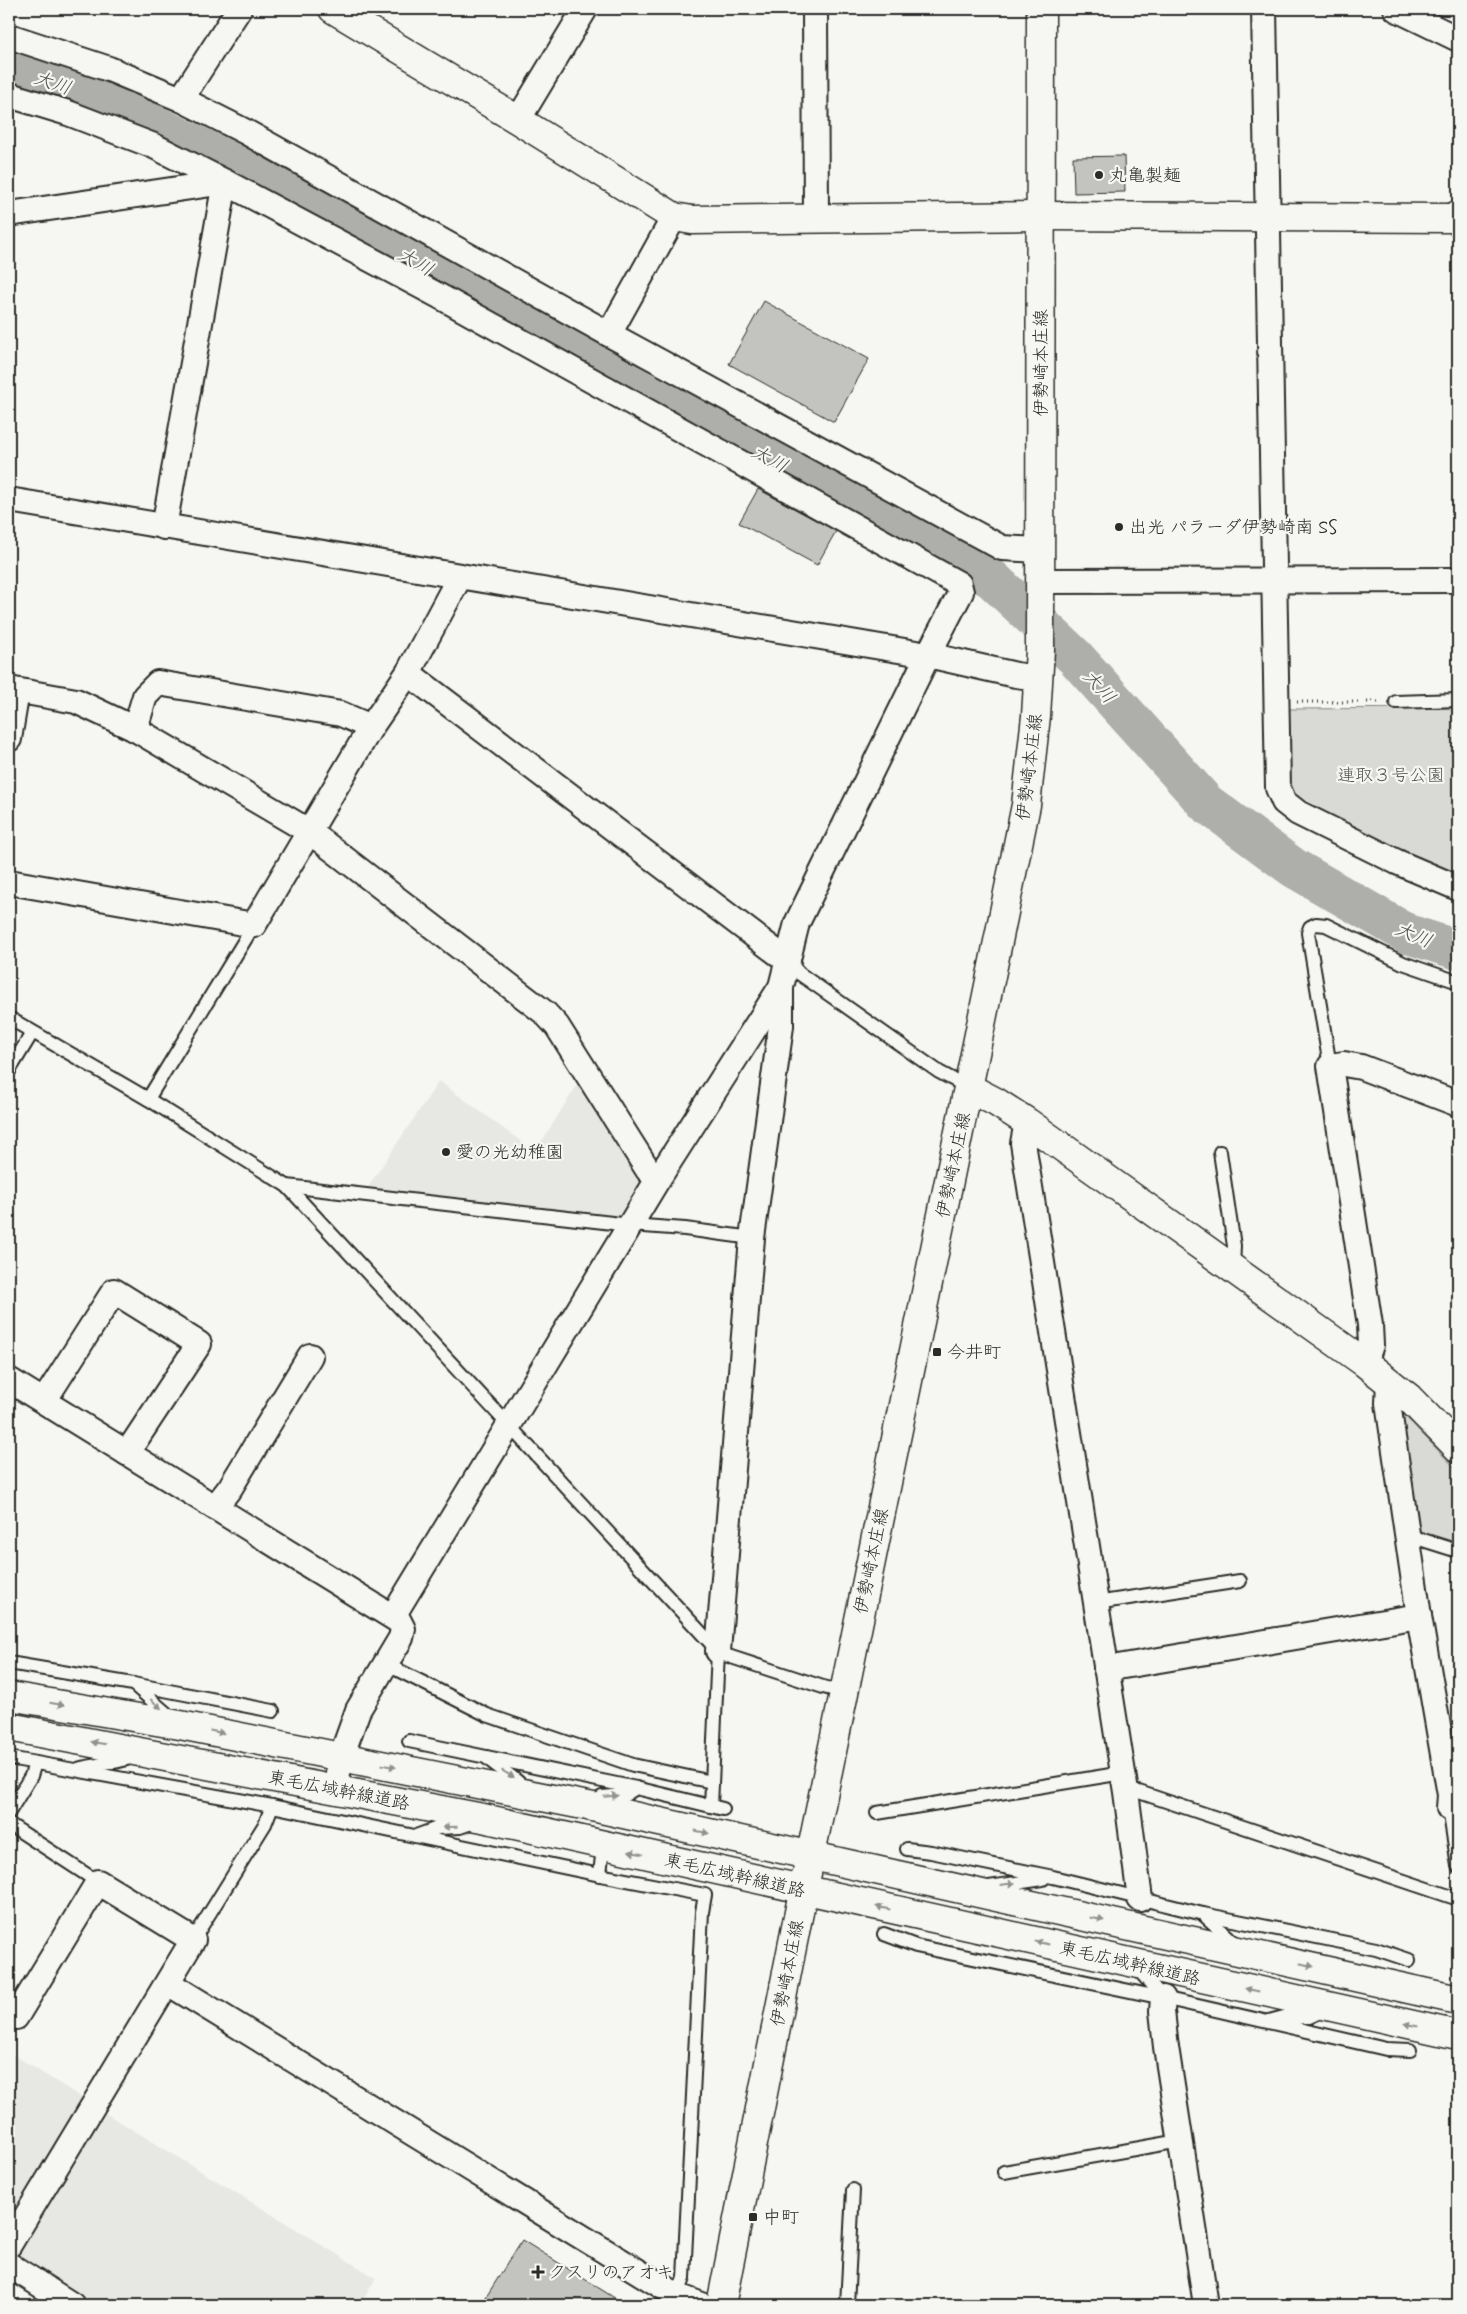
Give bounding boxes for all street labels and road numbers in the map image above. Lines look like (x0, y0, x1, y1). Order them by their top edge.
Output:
street label: 伊勢崎本庄線 (1030, 309, 1054, 417)
street label: 伊勢崎本庄線 (1012, 712, 1048, 822)
street label: 伊勢崎本庄線 (931, 1110, 977, 1221)
street label: 伊勢崎本庄線 (849, 1506, 895, 1617)
street label: 東毛広域幹線道路 (266, 1765, 412, 1816)
street label: 東毛広域幹線道路 (662, 1848, 808, 1904)
street label: 伊勢崎本庄線 (766, 1918, 810, 2028)
street label: 東毛広域幹線道路 (1057, 1936, 1203, 1992)

